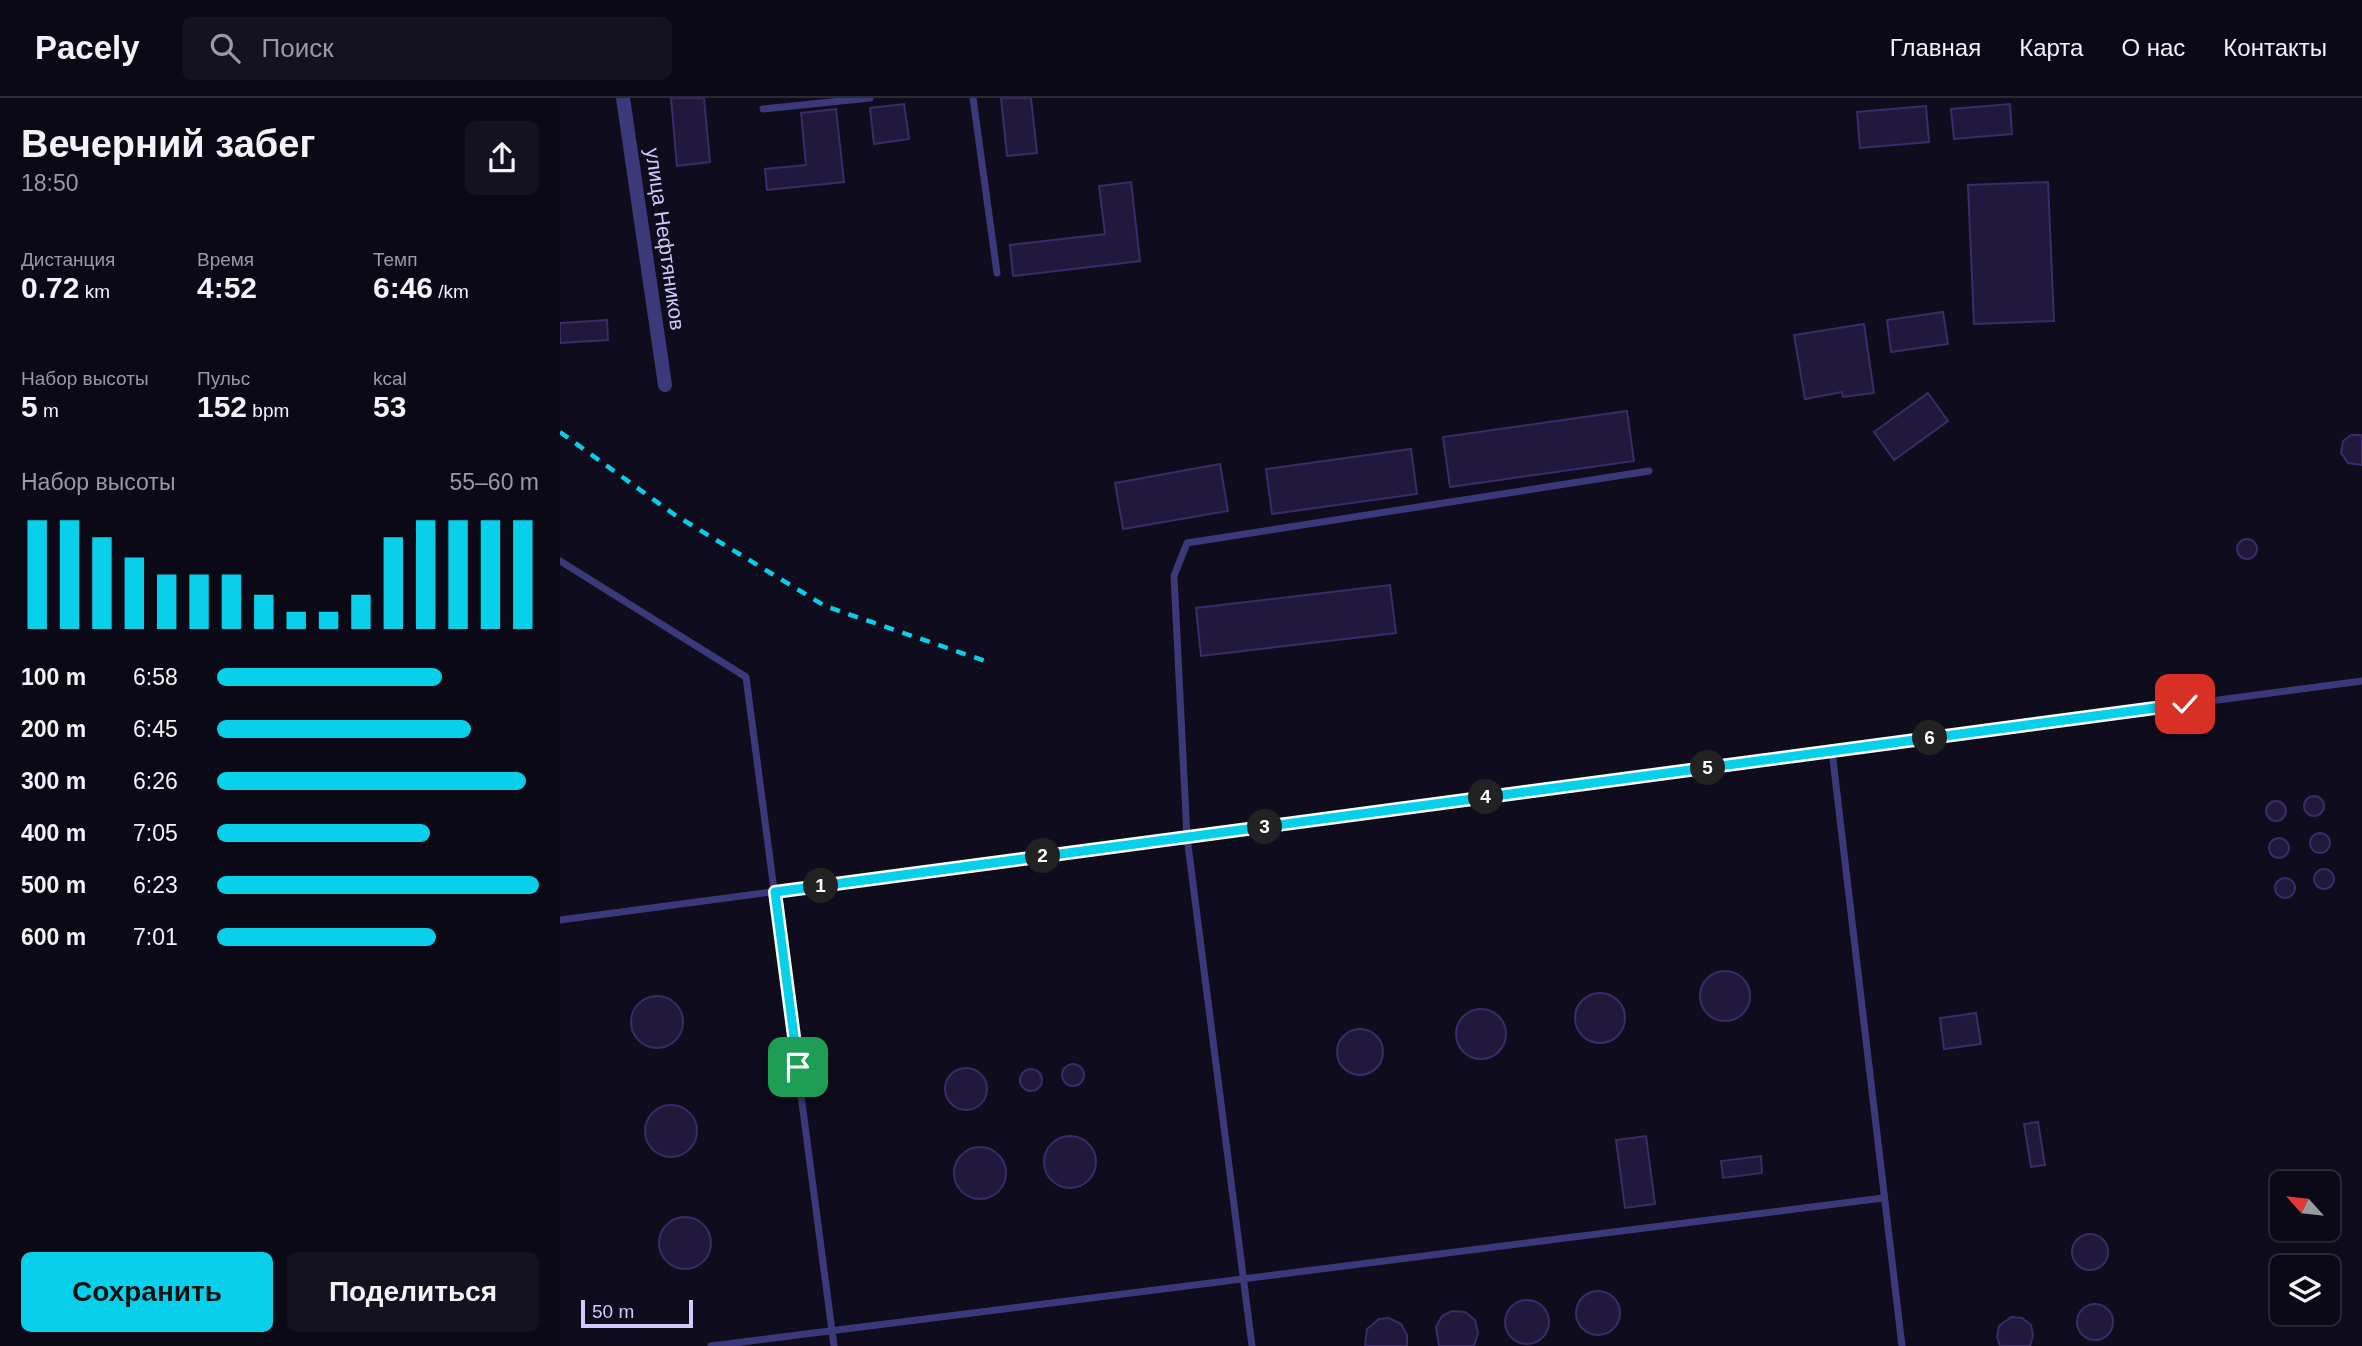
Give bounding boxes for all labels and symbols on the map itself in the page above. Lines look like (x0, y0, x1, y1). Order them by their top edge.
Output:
street label: улица Нефтяников (641, 146, 690, 332)
pin (2155, 674, 2215, 734)
pin: 6 (1912, 720, 1948, 756)
pin: 5 (1690, 750, 1726, 786)
pin: 4 (1468, 780, 1504, 814)
pin: 3 (1248, 810, 1282, 844)
pin: 2 (1026, 838, 1060, 874)
pin: 1 (804, 868, 838, 904)
pin (768, 1037, 828, 1097)
north arrow (2270, 1171, 2340, 1241)
scale bar (581, 1297, 693, 1329)

